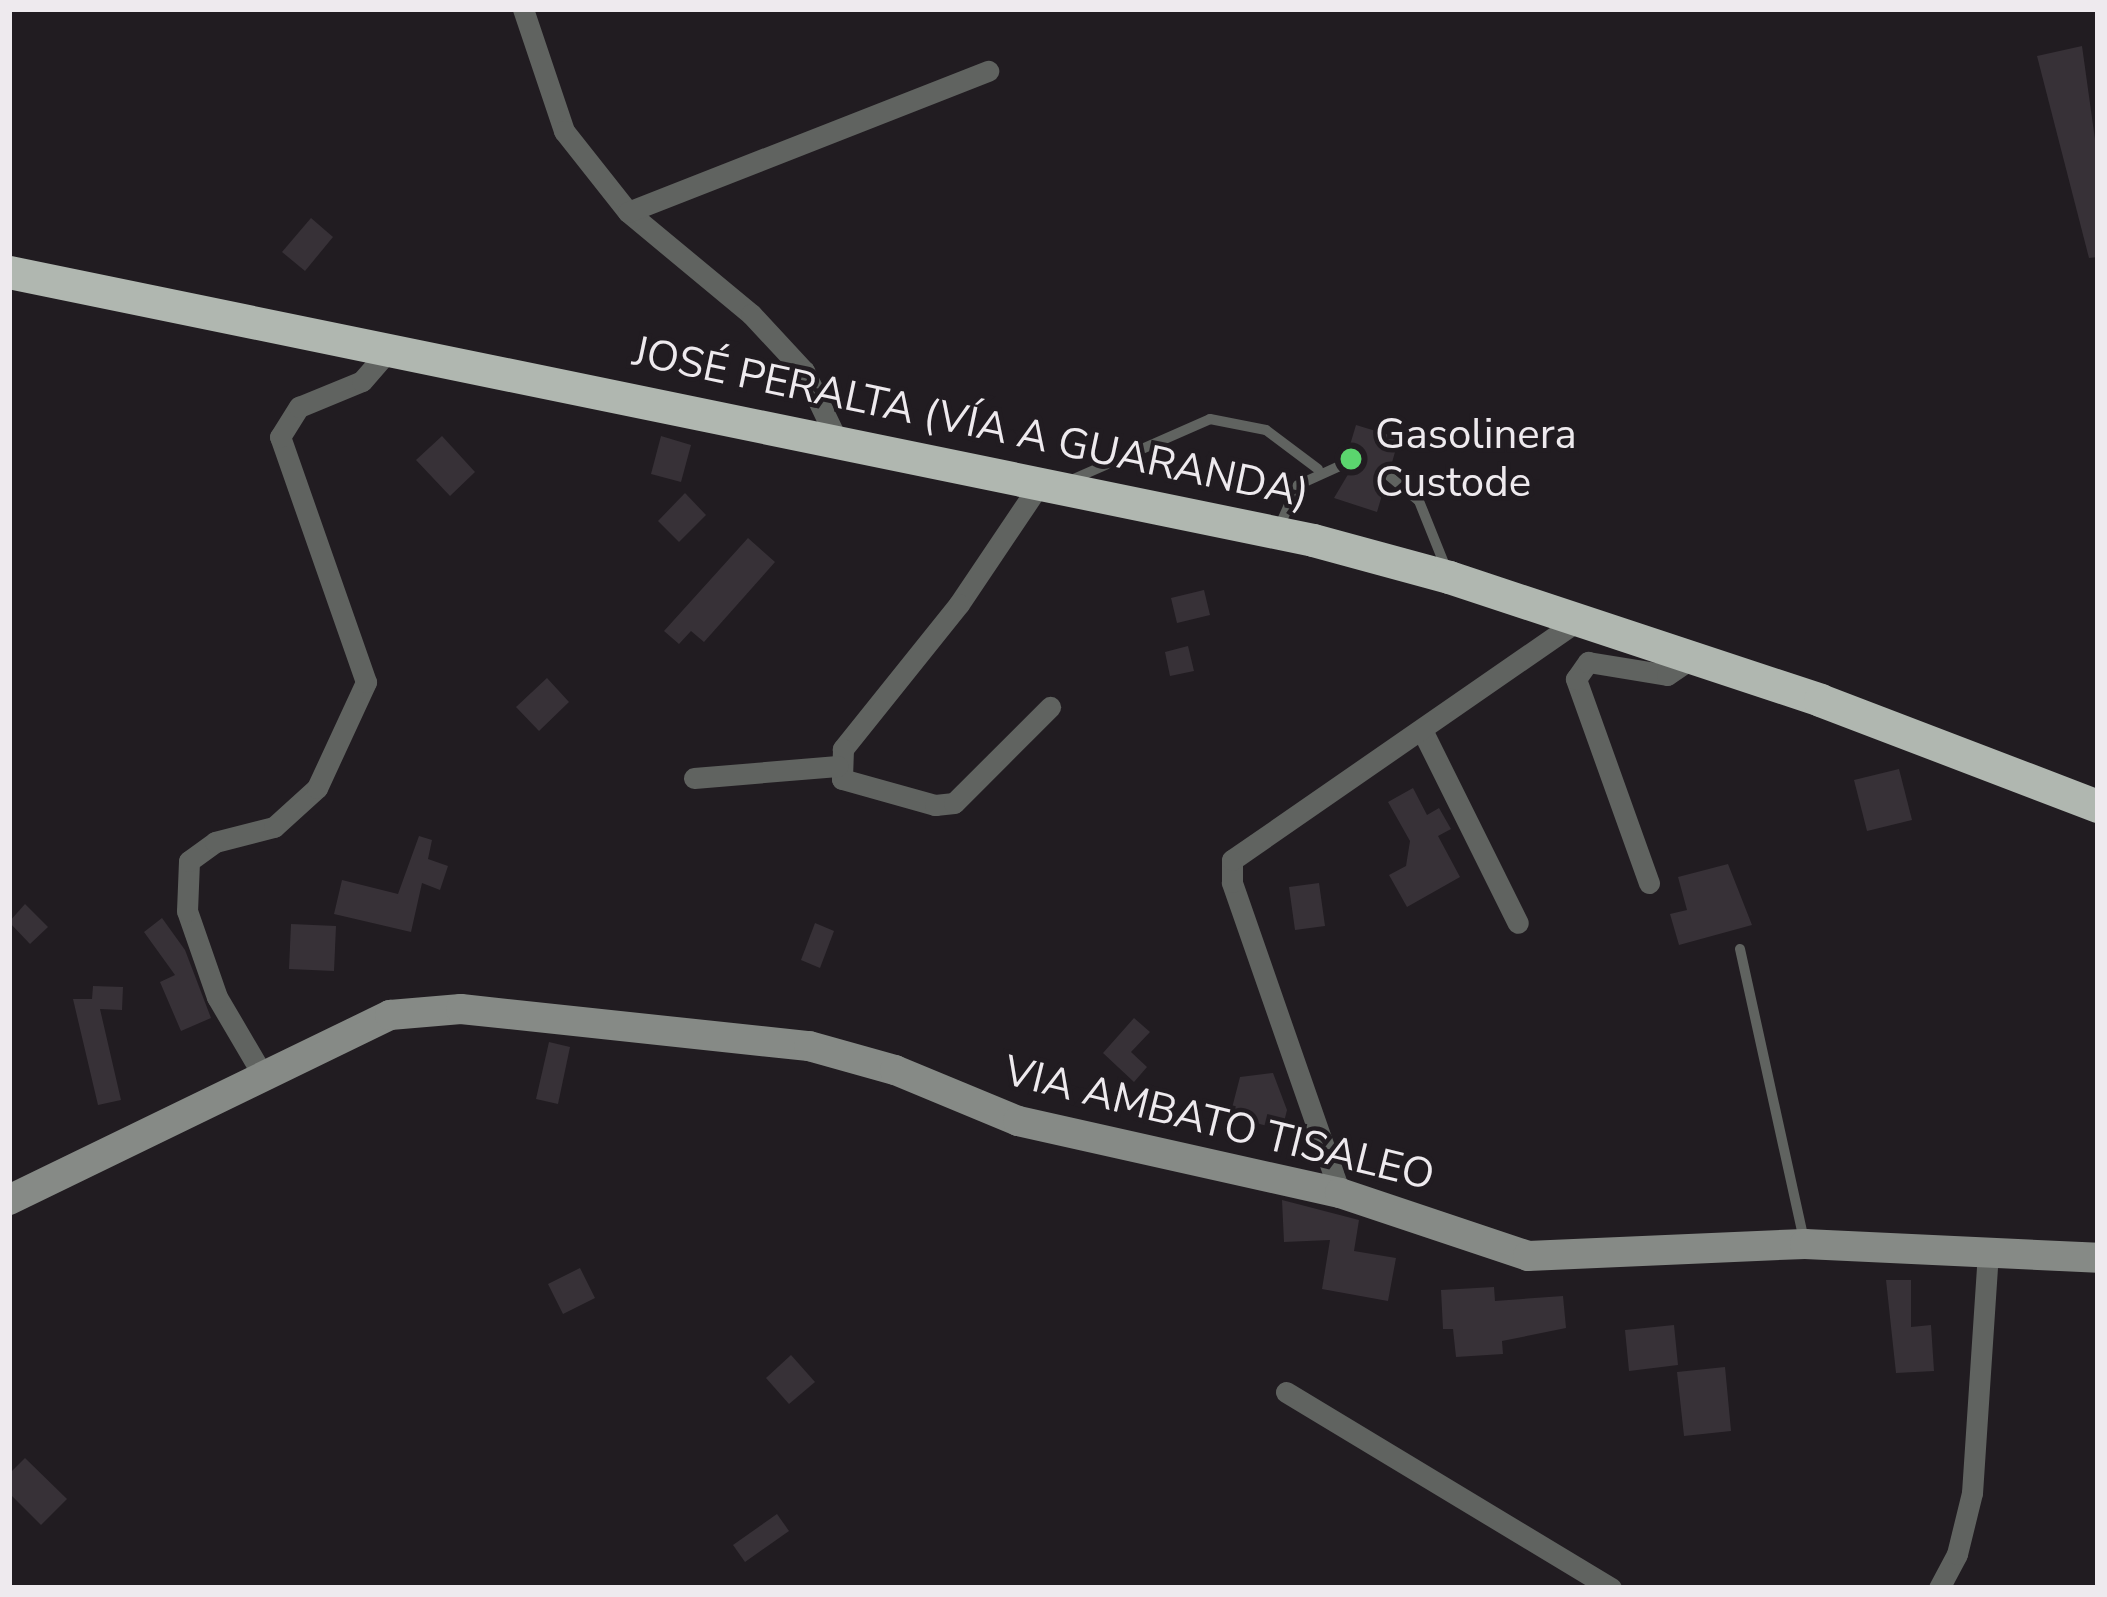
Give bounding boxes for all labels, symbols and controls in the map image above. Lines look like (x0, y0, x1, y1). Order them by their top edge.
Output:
street label: JOSÉ PERALTA (VÍA A GUARANDA) (628, 327, 1314, 519)
place label: Gasolinera Custode (1375, 410, 1577, 508)
marker: Gasolinera Custode (1338, 446, 1364, 472)
street label: VIA AMBATO TISALEO (999, 1046, 1439, 1202)

